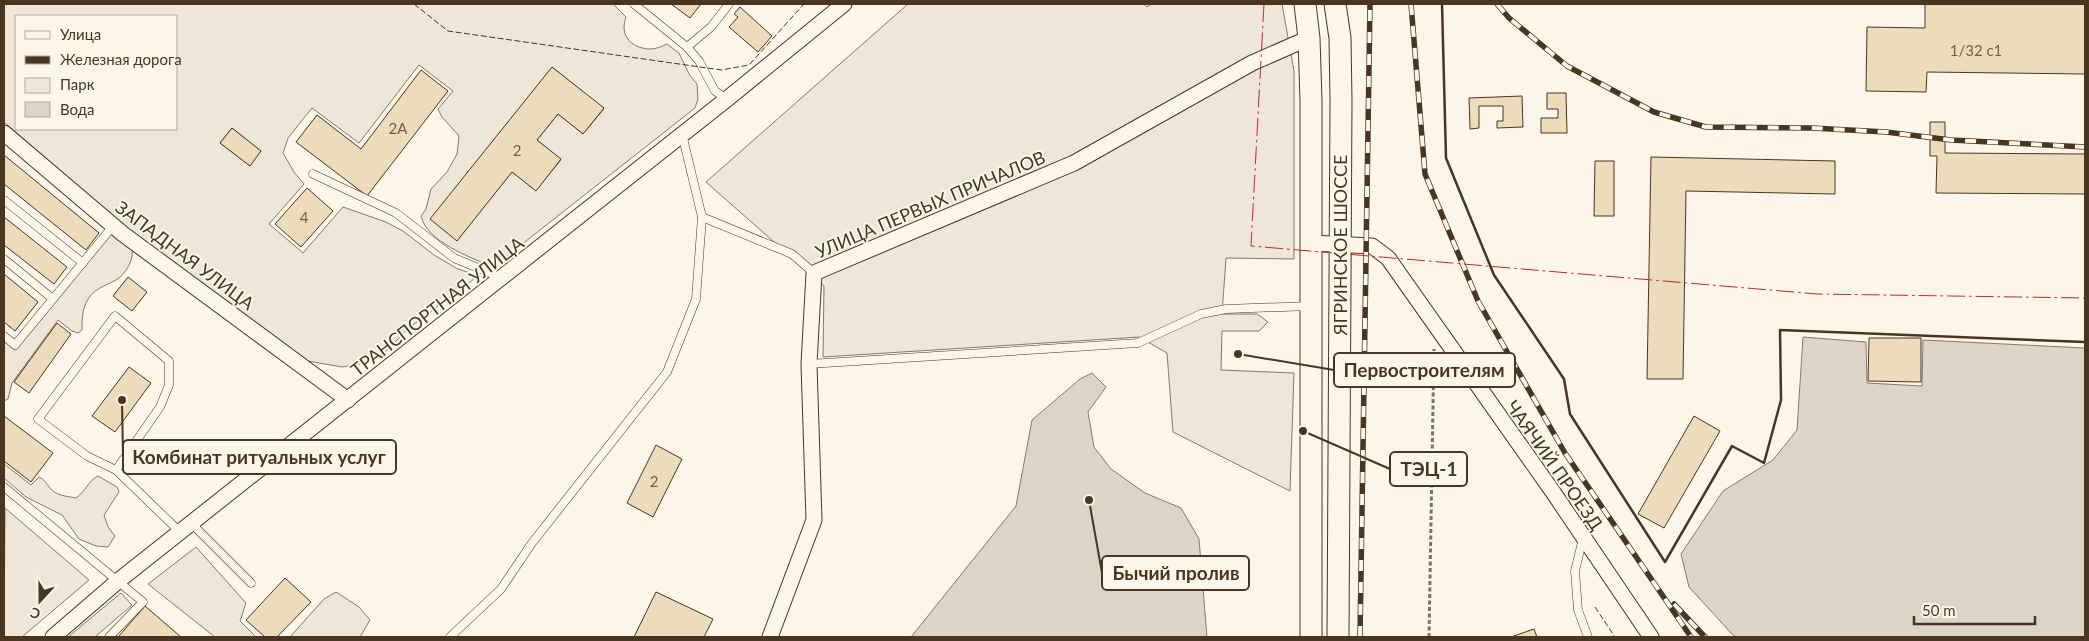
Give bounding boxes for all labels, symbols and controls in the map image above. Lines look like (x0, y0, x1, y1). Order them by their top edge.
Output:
legend (15, 15, 178, 130)
text: Улица (60, 25, 101, 43)
house number: 1/32 с1 (1950, 41, 2002, 59)
text: Железная дорога (60, 50, 182, 68)
text: Парк (60, 75, 95, 93)
text: Вода (60, 100, 95, 118)
house number: 2А (389, 119, 408, 137)
house number: 2 (513, 141, 521, 159)
street label: УЛИЦА ПЕРВЫХ ПРИЧАЛОВ (812, 146, 1048, 262)
street label: ЯГРИНСКОЕ ШОССЕ (1329, 155, 1351, 336)
street label: ЗАПАДНАЯ УЛИЦА (111, 196, 259, 315)
house number: 4 (300, 208, 309, 226)
street label: ТРАНСПОРТНАЯ УЛИЦА (346, 231, 528, 380)
callout: Первостроителям (1334, 353, 1515, 387)
text: Первостроителям (1343, 358, 1505, 381)
street label: ЧАЯЧИЙ ПРОЕЗД (1502, 396, 1608, 534)
callout: Комбинат ритуальных услуг (123, 440, 396, 474)
text: Комбинат ритуальных услуг (132, 445, 386, 468)
callout: ТЭЦ-1 (1390, 452, 1467, 486)
text: ТЭЦ-1 (1401, 457, 1457, 480)
house number: 2 (650, 472, 658, 490)
callout: Бычий пролив (1102, 556, 1249, 590)
text: Бычий пролив (1113, 561, 1239, 584)
north arrow (15, 576, 65, 626)
scale bar (1914, 594, 2035, 626)
text: 50 m (1922, 601, 1956, 619)
text: С (27, 604, 43, 623)

